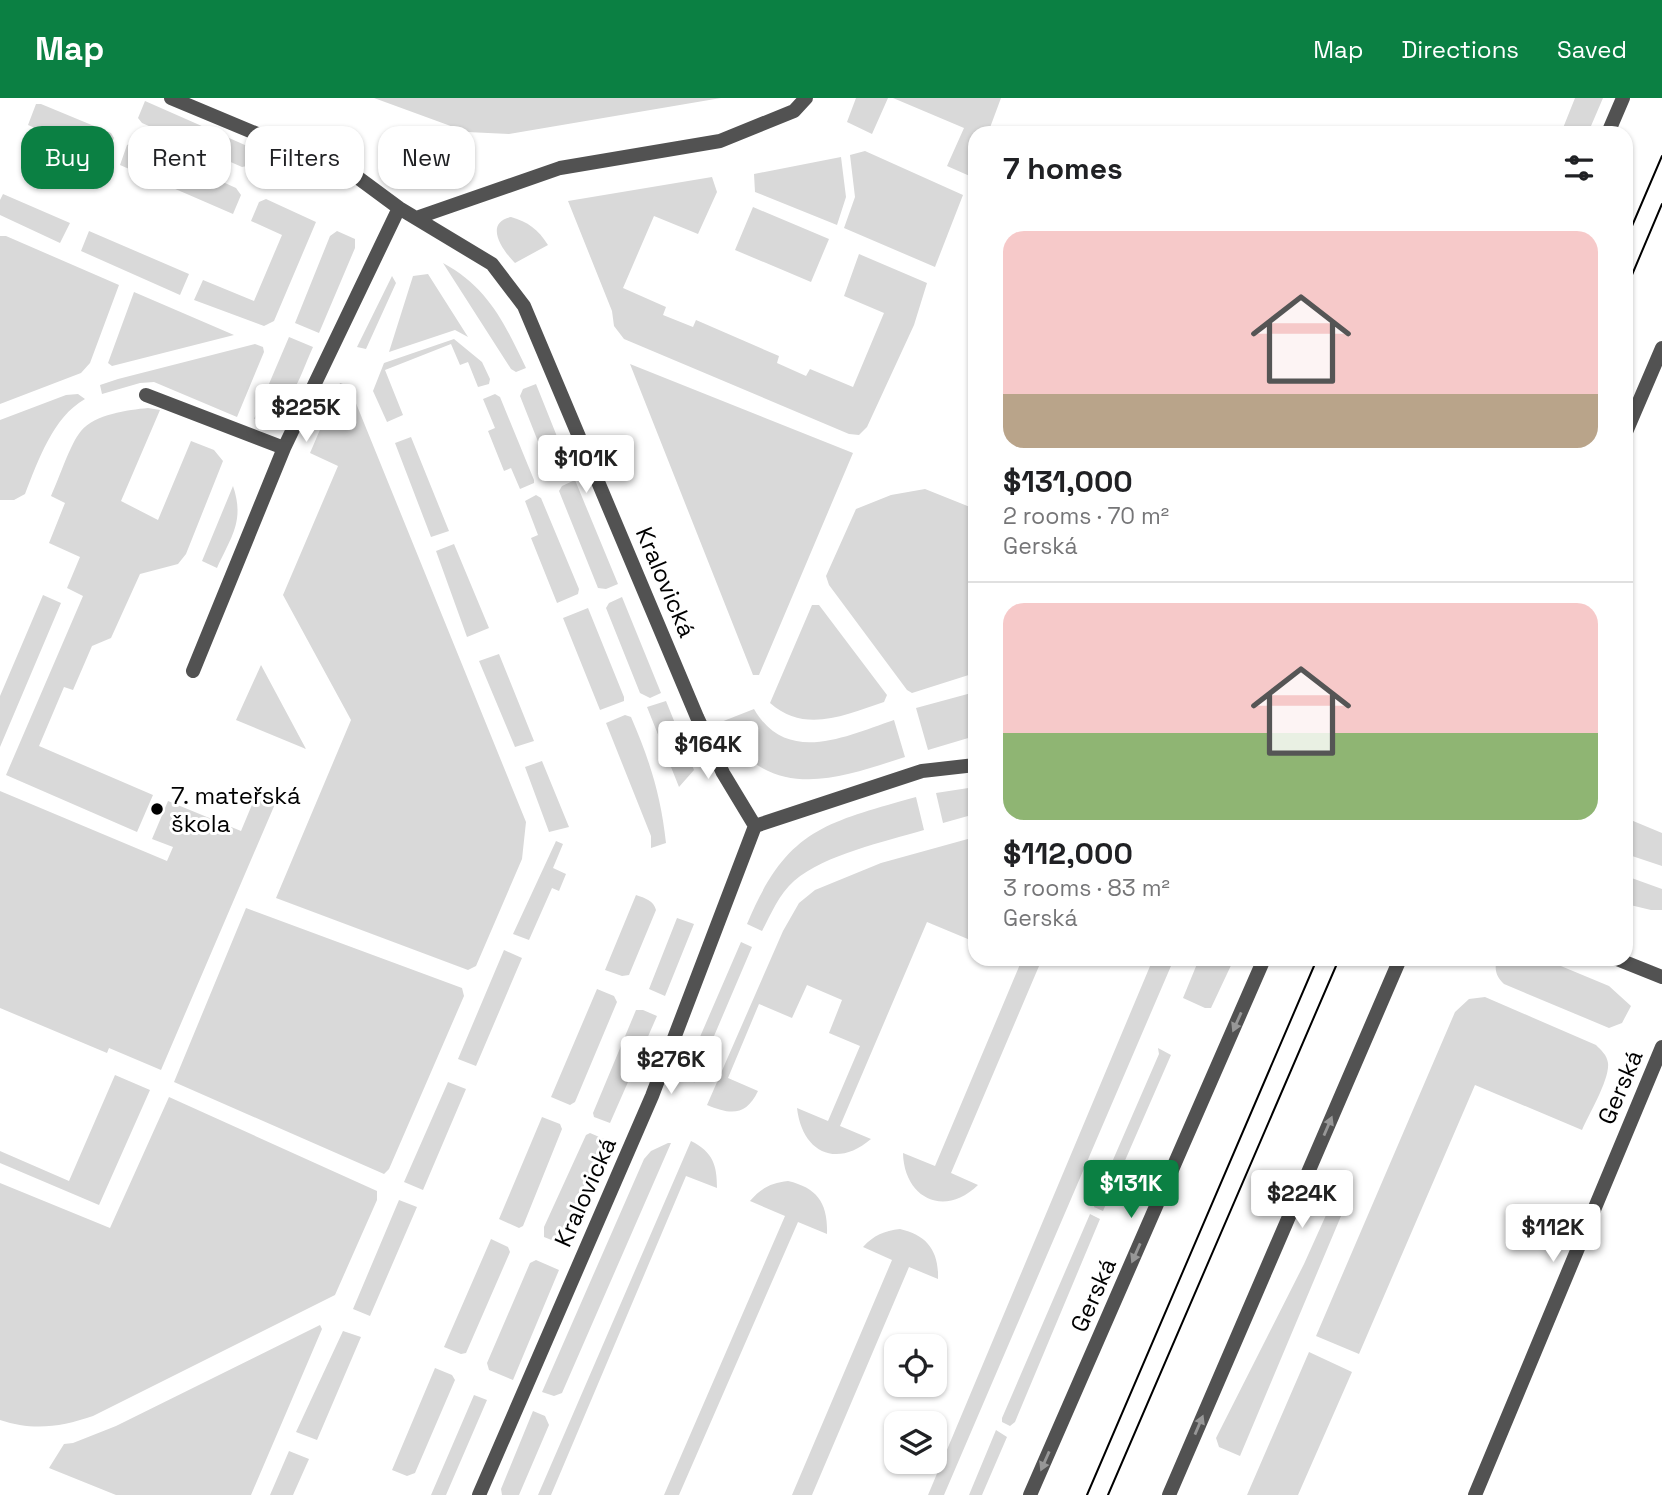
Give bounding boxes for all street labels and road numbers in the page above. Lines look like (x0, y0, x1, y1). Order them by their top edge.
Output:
street label: Kralovická (629, 522, 703, 642)
street label: Gerská (1591, 1045, 1650, 1129)
street label: Kralovická (547, 1132, 623, 1252)
street label: Gerská (1063, 1253, 1123, 1337)

